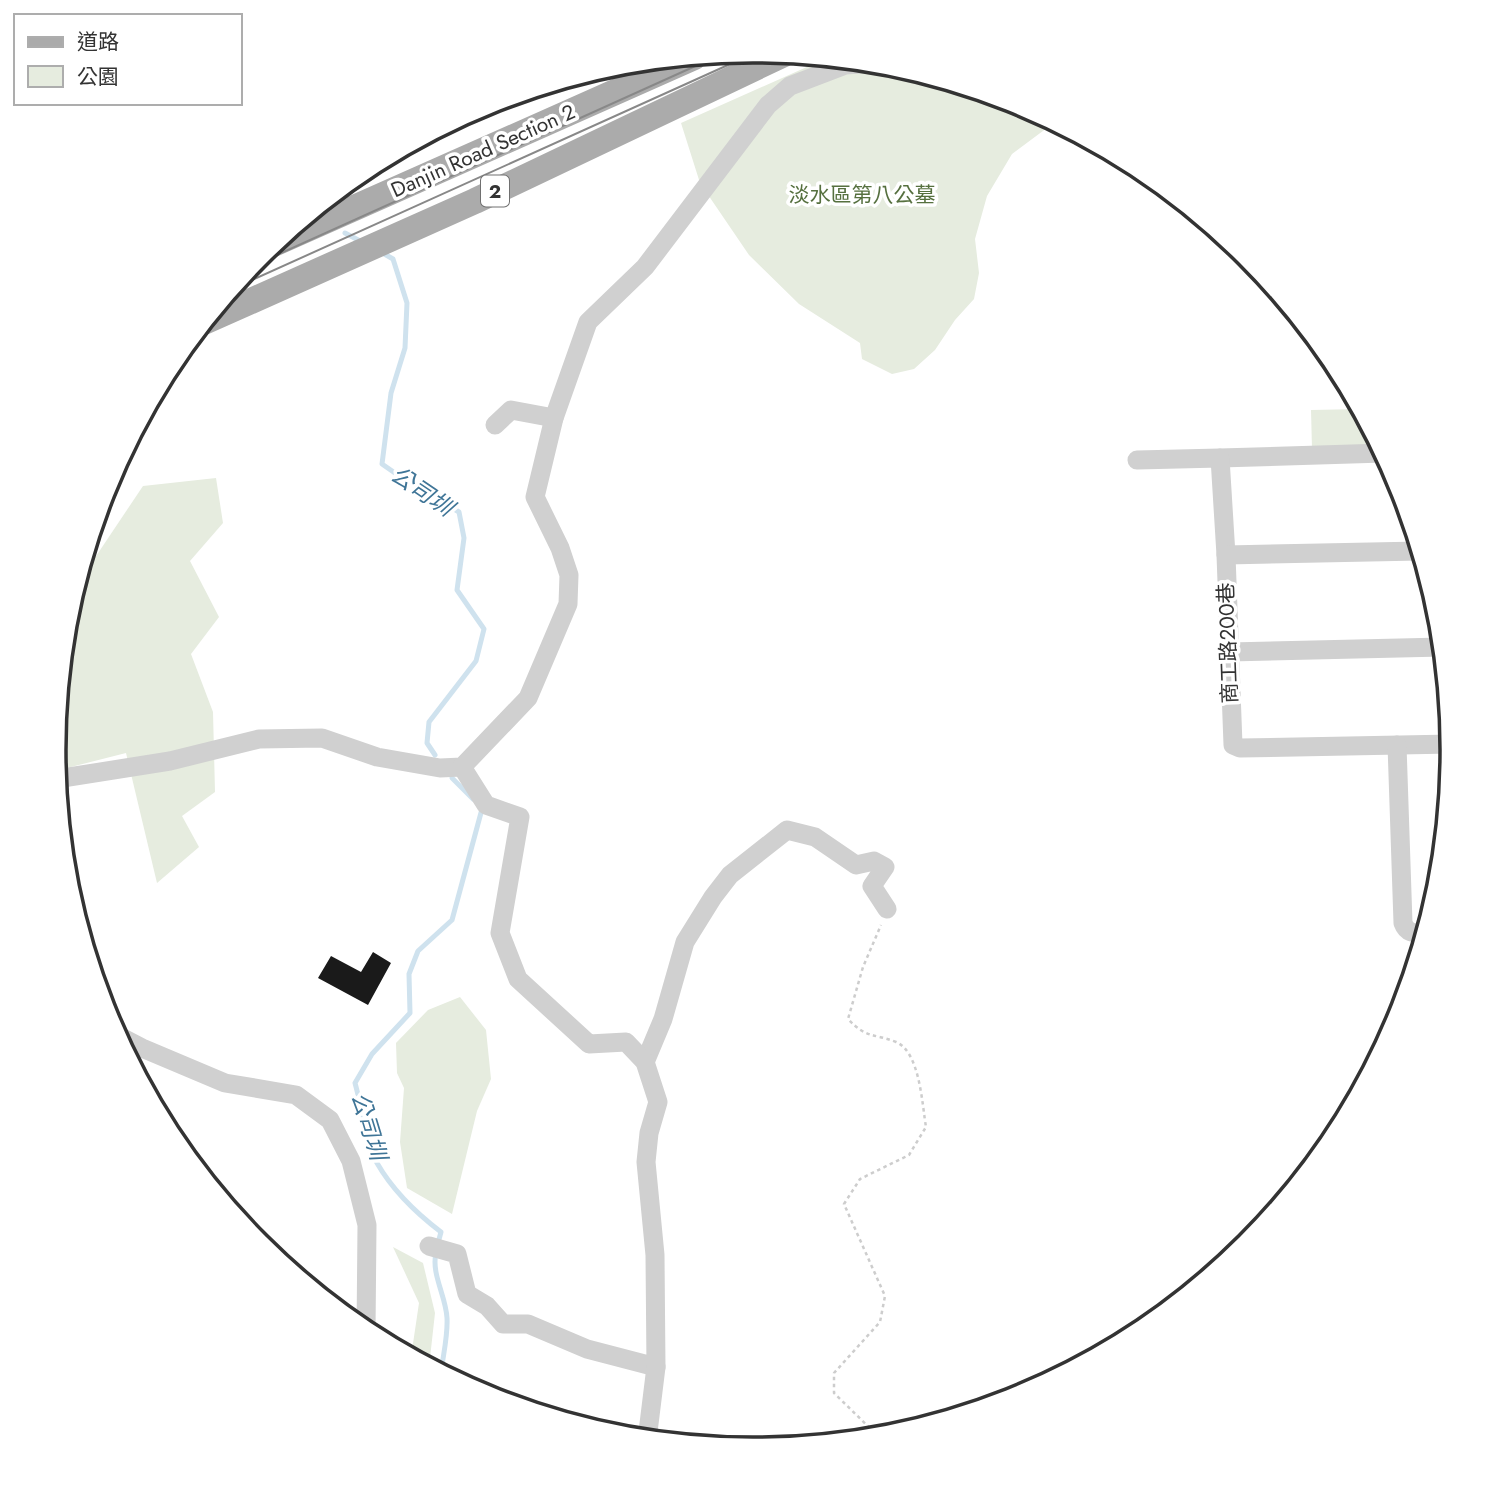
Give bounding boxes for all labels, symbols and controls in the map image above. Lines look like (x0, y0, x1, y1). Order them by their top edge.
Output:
legend (14, 14, 242, 105)
text: 道路 (77, 27, 119, 57)
text: 公園 (77, 62, 119, 92)
street label: Danjin Road Section 2 (387, 99, 579, 203)
road number: 2 (481, 176, 509, 206)
park label: 淡水區第八公墓 (789, 180, 936, 210)
water label: 公司圳 (384, 458, 463, 526)
street label: 商工路200巷 (1211, 582, 1245, 704)
water label: 公司圳 (343, 1088, 396, 1167)

